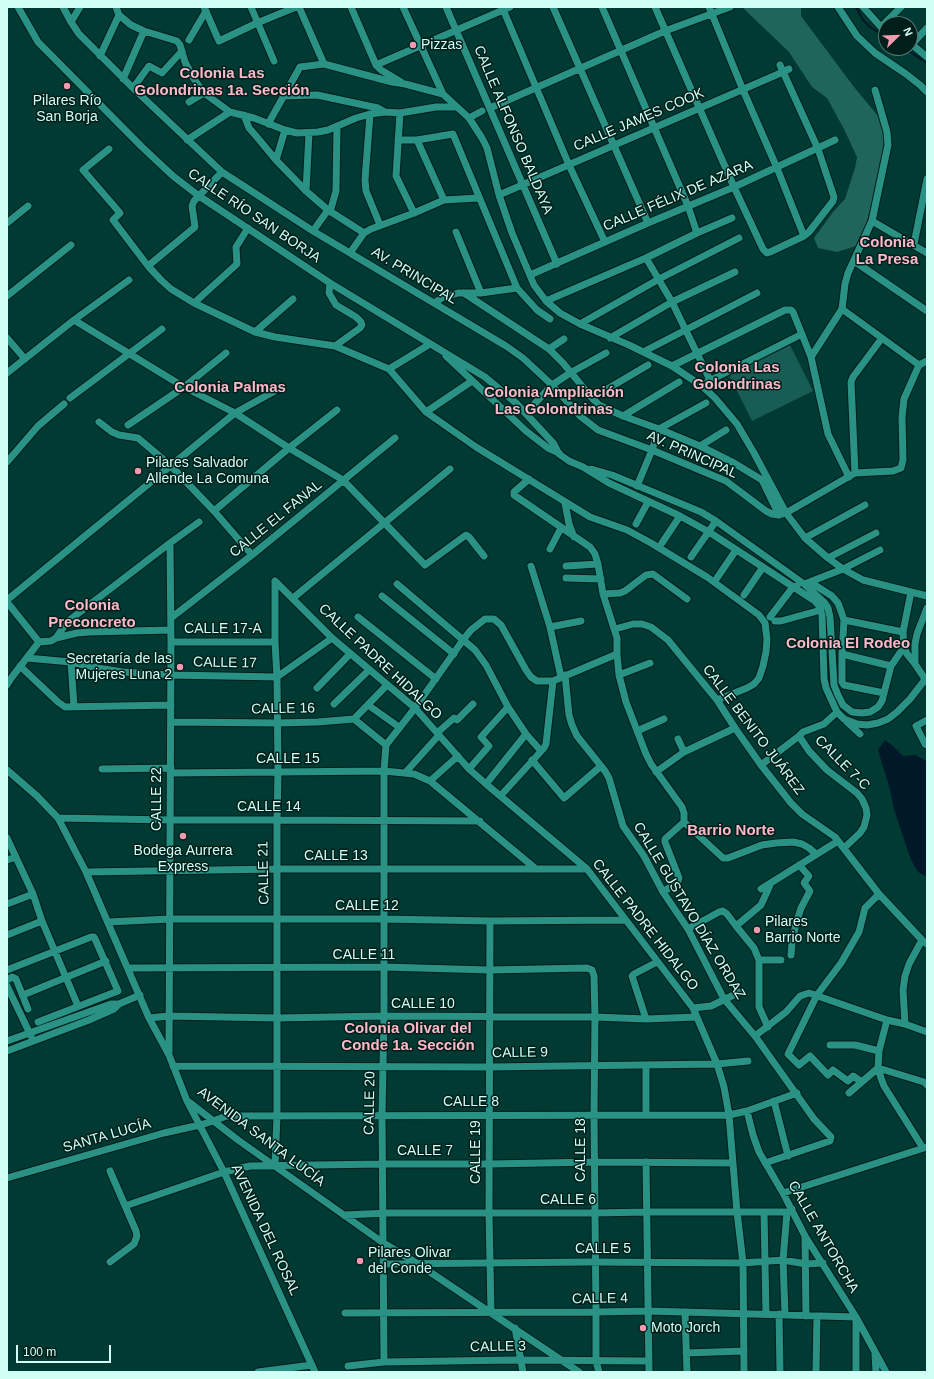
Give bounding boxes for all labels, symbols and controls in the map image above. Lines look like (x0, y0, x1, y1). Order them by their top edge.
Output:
north arrow (878, 16, 918, 56)
text: N (901, 26, 915, 38)
place label: Pizzas (421, 37, 462, 53)
marker: Pizzas (408, 40, 418, 50)
street label: CALLE ALFONSO BALDAYA (470, 43, 556, 217)
district label: Colonia Las Golondrinas 1a. Sección (134, 65, 310, 100)
marker: Pilares Río San Borja (62, 81, 72, 91)
street label: CALLE JAMES COOK (571, 85, 707, 155)
place label: Pilares Río San Borja (33, 93, 101, 126)
street label: CALLE FÉLIX DE AZARA (601, 157, 755, 235)
street label: CALLE RÍO SAN BORJA (184, 165, 324, 267)
district label: Colonia La Presa (856, 234, 918, 269)
street label: AV. PRINCIPAL (368, 244, 460, 308)
district label: Colonia Las Golondrinas (693, 359, 781, 394)
district label: Colonia Palmas (174, 379, 286, 397)
district label: Colonia Ampliación Las Golondrinas (484, 384, 624, 419)
street label: AV. PRINCIPAL (644, 428, 740, 482)
place label: Pilares Salvador Allende La Comuna (146, 455, 269, 488)
marker: Pilares Salvador Allende La Comuna (133, 466, 143, 476)
street label: CALLE EL FANAL (227, 477, 325, 561)
district label: Colonia Preconcreto (48, 597, 136, 632)
street label: CALLE PADRE HIDALGO (315, 600, 445, 724)
street label: CALLE 17-A (184, 621, 262, 637)
district label: Colonia El Rodeo (786, 635, 910, 653)
place label: Secretaría de las Mujeres Luna 2 (66, 651, 172, 684)
street label: CALLE 17 (193, 654, 257, 672)
marker: Secretaría de las Mujeres Luna 2 (175, 662, 185, 672)
street label: CALLE BENITO JUÁREZ (699, 662, 807, 798)
street label: CALLE 16 (251, 700, 315, 718)
street label: CALLE 7-C (811, 732, 873, 794)
street label: CALLE 15 (256, 751, 320, 767)
street label: CALLE 22 (149, 767, 165, 831)
street label: CALLE 14 (237, 799, 301, 815)
street label: CALLE GUSTAVO DÍAZ ORDAZ (629, 820, 749, 1002)
district label: Barrio Norte (687, 822, 775, 840)
marker: Bodega Aurrera Express (178, 831, 188, 841)
street label: CALLE 21 (255, 841, 273, 905)
place label: Bodega Aurrera Express (134, 843, 232, 876)
street label: CALLE 13 (304, 848, 368, 864)
street label: CALLE PADRE HIDALGO (588, 856, 702, 994)
street label: CALLE 12 (335, 898, 399, 914)
place label: Pilares Barrio Norte (765, 914, 840, 946)
marker: Pilares Barrio Norte (752, 925, 762, 935)
street label: CALLE 11 (333, 947, 395, 963)
street label: CALLE 10 (391, 996, 455, 1012)
district label: Colonia Olivar del Conde 1a. Sección (341, 1020, 475, 1055)
street label: CALLE 9 (492, 1044, 548, 1062)
street label: CALLE 20 (361, 1071, 379, 1135)
street label: AVENIDA SANTA LUCÍA (194, 1084, 328, 1190)
street label: CALLE 8 (443, 1094, 499, 1110)
street label: SANTA LUCÍA (61, 1115, 153, 1157)
street label: CALLE 18 (573, 1118, 589, 1182)
street label: CALLE 19 (468, 1120, 484, 1184)
street label: CALLE 7 (397, 1143, 453, 1159)
street label: AVENIDA DEL ROSAL (227, 1162, 303, 1298)
street label: CALLE ANTORCHA (784, 1178, 862, 1296)
street label: CALLE 6 (540, 1192, 596, 1208)
street label: CALLE 5 (575, 1241, 631, 1257)
place label: Pilares Olivar del Conde (368, 1245, 451, 1278)
marker: Pilares Olivar del Conde (355, 1256, 365, 1266)
street label: CALLE 4 (572, 1290, 628, 1308)
place label: Moto Jorch (651, 1320, 720, 1336)
marker: Moto Jorch (638, 1323, 648, 1333)
scale bar (18, 1337, 113, 1363)
street label: CALLE 3 (470, 1338, 526, 1356)
text: 100 m (23, 1345, 56, 1359)

